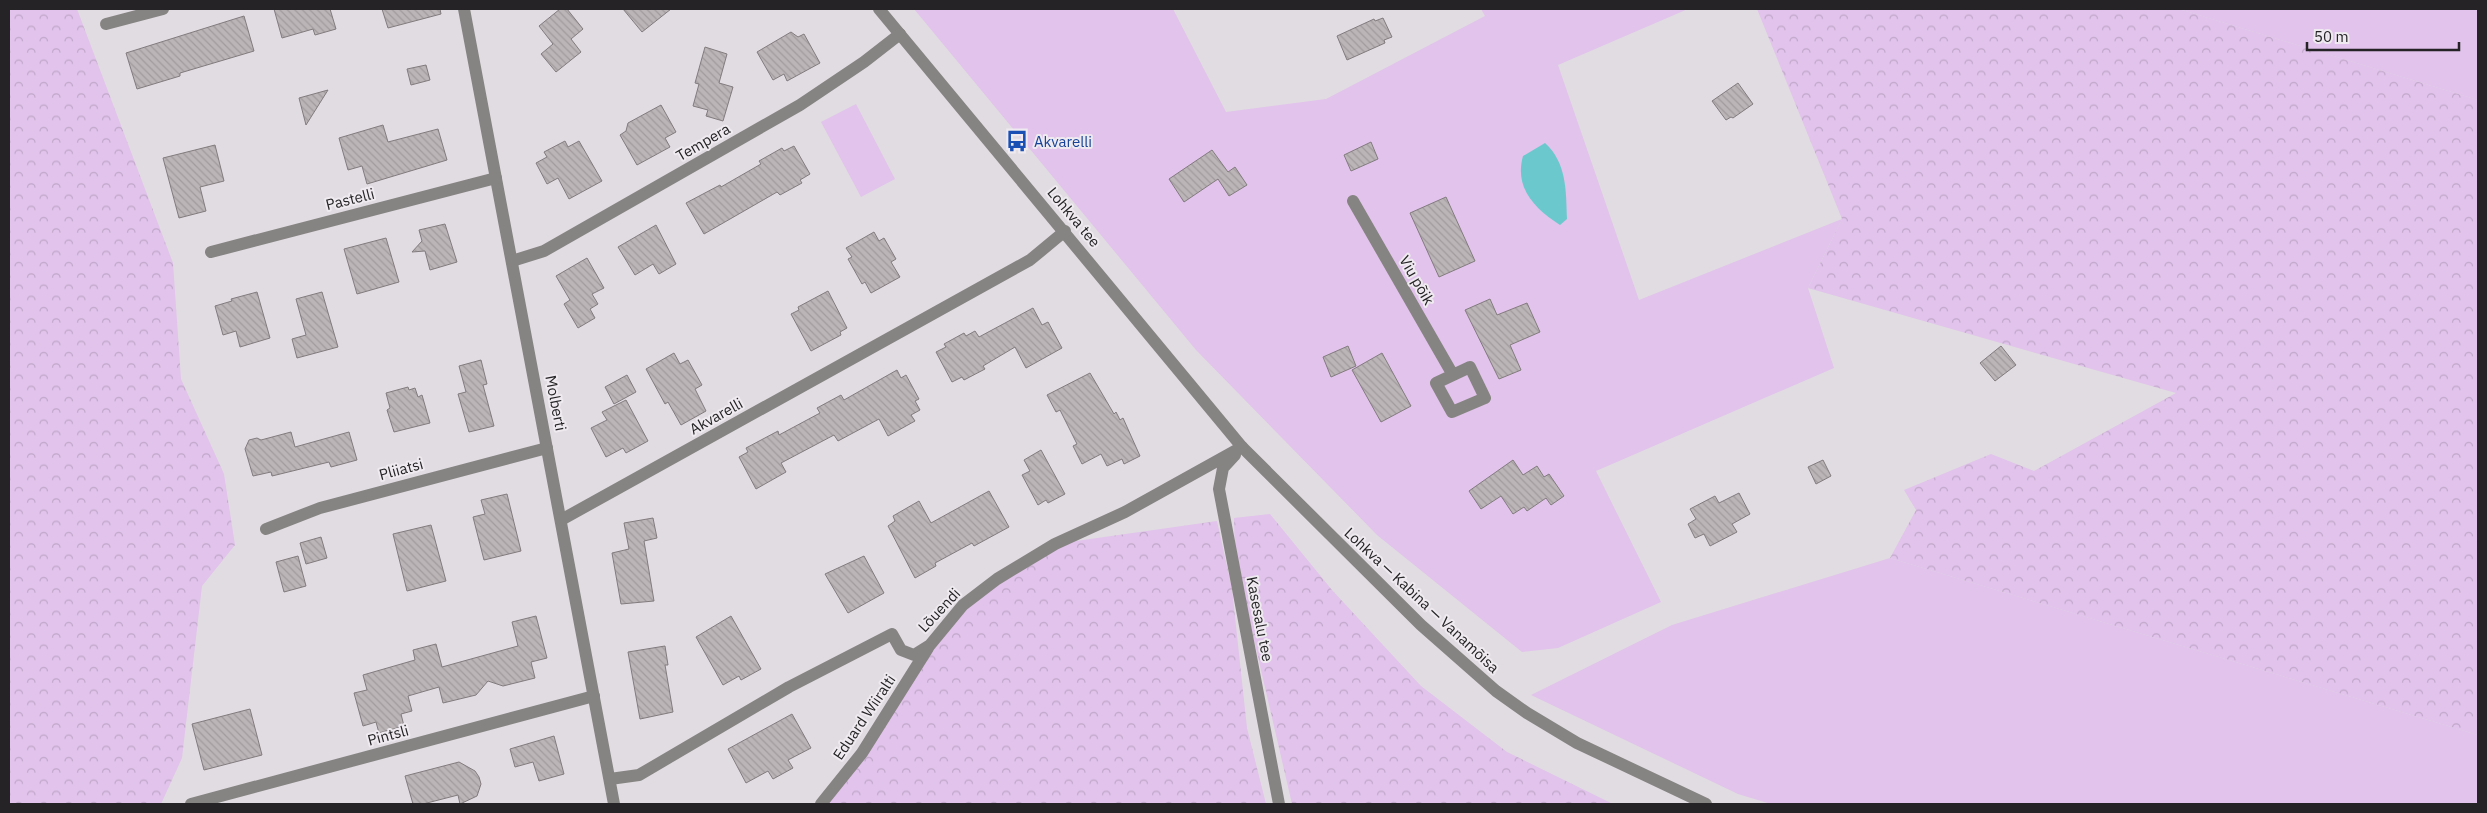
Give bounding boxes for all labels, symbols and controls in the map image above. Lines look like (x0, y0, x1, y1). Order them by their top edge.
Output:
scale bar (2307, 20, 2460, 52)
text: 50 m (2314, 27, 2349, 46)
street label: Tempera (673, 119, 733, 165)
bus stop icon: Akvarelli (1004, 128, 1030, 154)
place label: Akvarelli (1034, 132, 1092, 151)
street label: Lohkva tee (1043, 183, 1105, 251)
street label: Pastelli (324, 184, 376, 214)
street label: Viu põik (1395, 252, 1439, 308)
street label: Molberti (541, 374, 571, 432)
street label: Akvarelli (686, 394, 746, 438)
street label: Pliiatsi (377, 454, 425, 484)
street label: Lohkva — Kabina — Vanamõisa (1341, 523, 1503, 677)
street label: Kasesalu tee (1242, 575, 1278, 663)
street label: Lõuendi (914, 584, 964, 636)
street label: Eduard Wiiralti (828, 671, 900, 763)
street label: Pintsli (365, 720, 411, 750)

